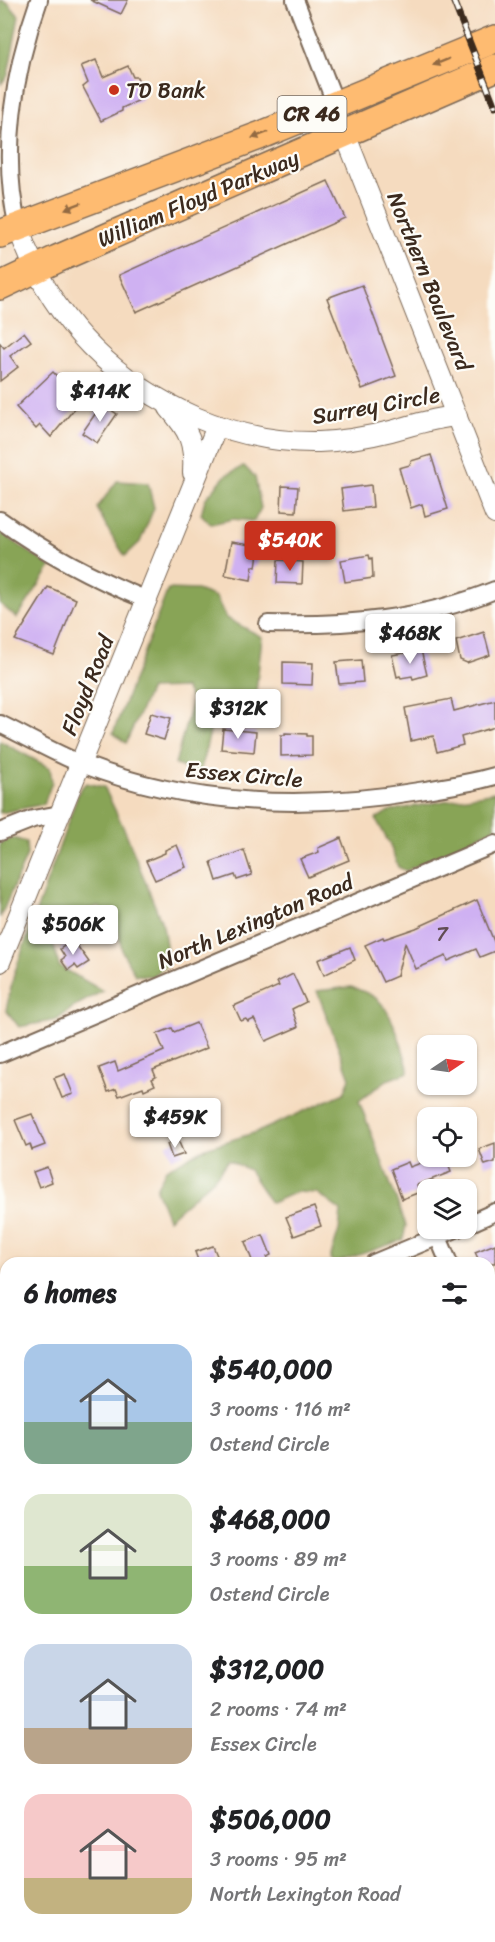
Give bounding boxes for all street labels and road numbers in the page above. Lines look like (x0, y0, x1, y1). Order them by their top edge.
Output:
road number: CR 46 (278, 96, 346, 132)
street label: William Floyd Parkway (91, 138, 306, 259)
street label: Northern Boulevard (376, 186, 484, 378)
street label: Surrey Circle (309, 375, 443, 436)
street label: Floyd Road (50, 628, 126, 741)
street label: Essex Circle (184, 750, 305, 799)
street label: North Lexington Road (151, 862, 361, 980)

